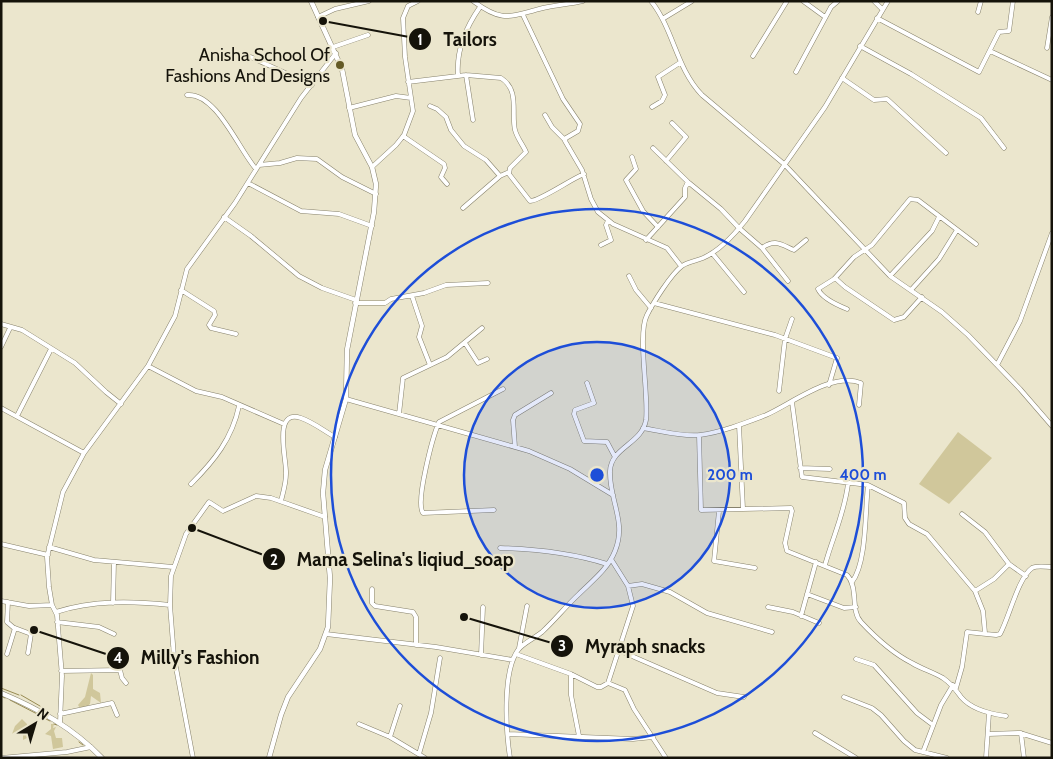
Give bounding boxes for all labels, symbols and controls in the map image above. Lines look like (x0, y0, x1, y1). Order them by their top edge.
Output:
callout: Tailors (408, 22, 506, 56)
text: Tailors (443, 28, 497, 51)
text: 1 (417, 31, 423, 49)
place label: Anisha School Of Fashions And Designs (165, 44, 330, 87)
marker: Anisha School Of Fashions And Designs (334, 59, 346, 71)
centre of rings (588, 466, 606, 484)
text: 200 m (707, 466, 753, 484)
text: 400 m (840, 466, 886, 484)
callout: Mama Selina's liqiud_soap (261, 542, 523, 576)
text: Mama Selina's liqiud_soap (296, 548, 514, 571)
text: 2 (270, 551, 278, 569)
callout: Myraph snacks (550, 629, 716, 663)
text: Myraph snacks (585, 635, 705, 658)
text: 3 (558, 637, 566, 655)
callout: Milly's Fashion (105, 641, 269, 675)
text: Milly's Fashion (141, 646, 259, 669)
text: 4 (113, 649, 123, 667)
north arrow (10, 699, 60, 749)
text: N (34, 704, 52, 724)

